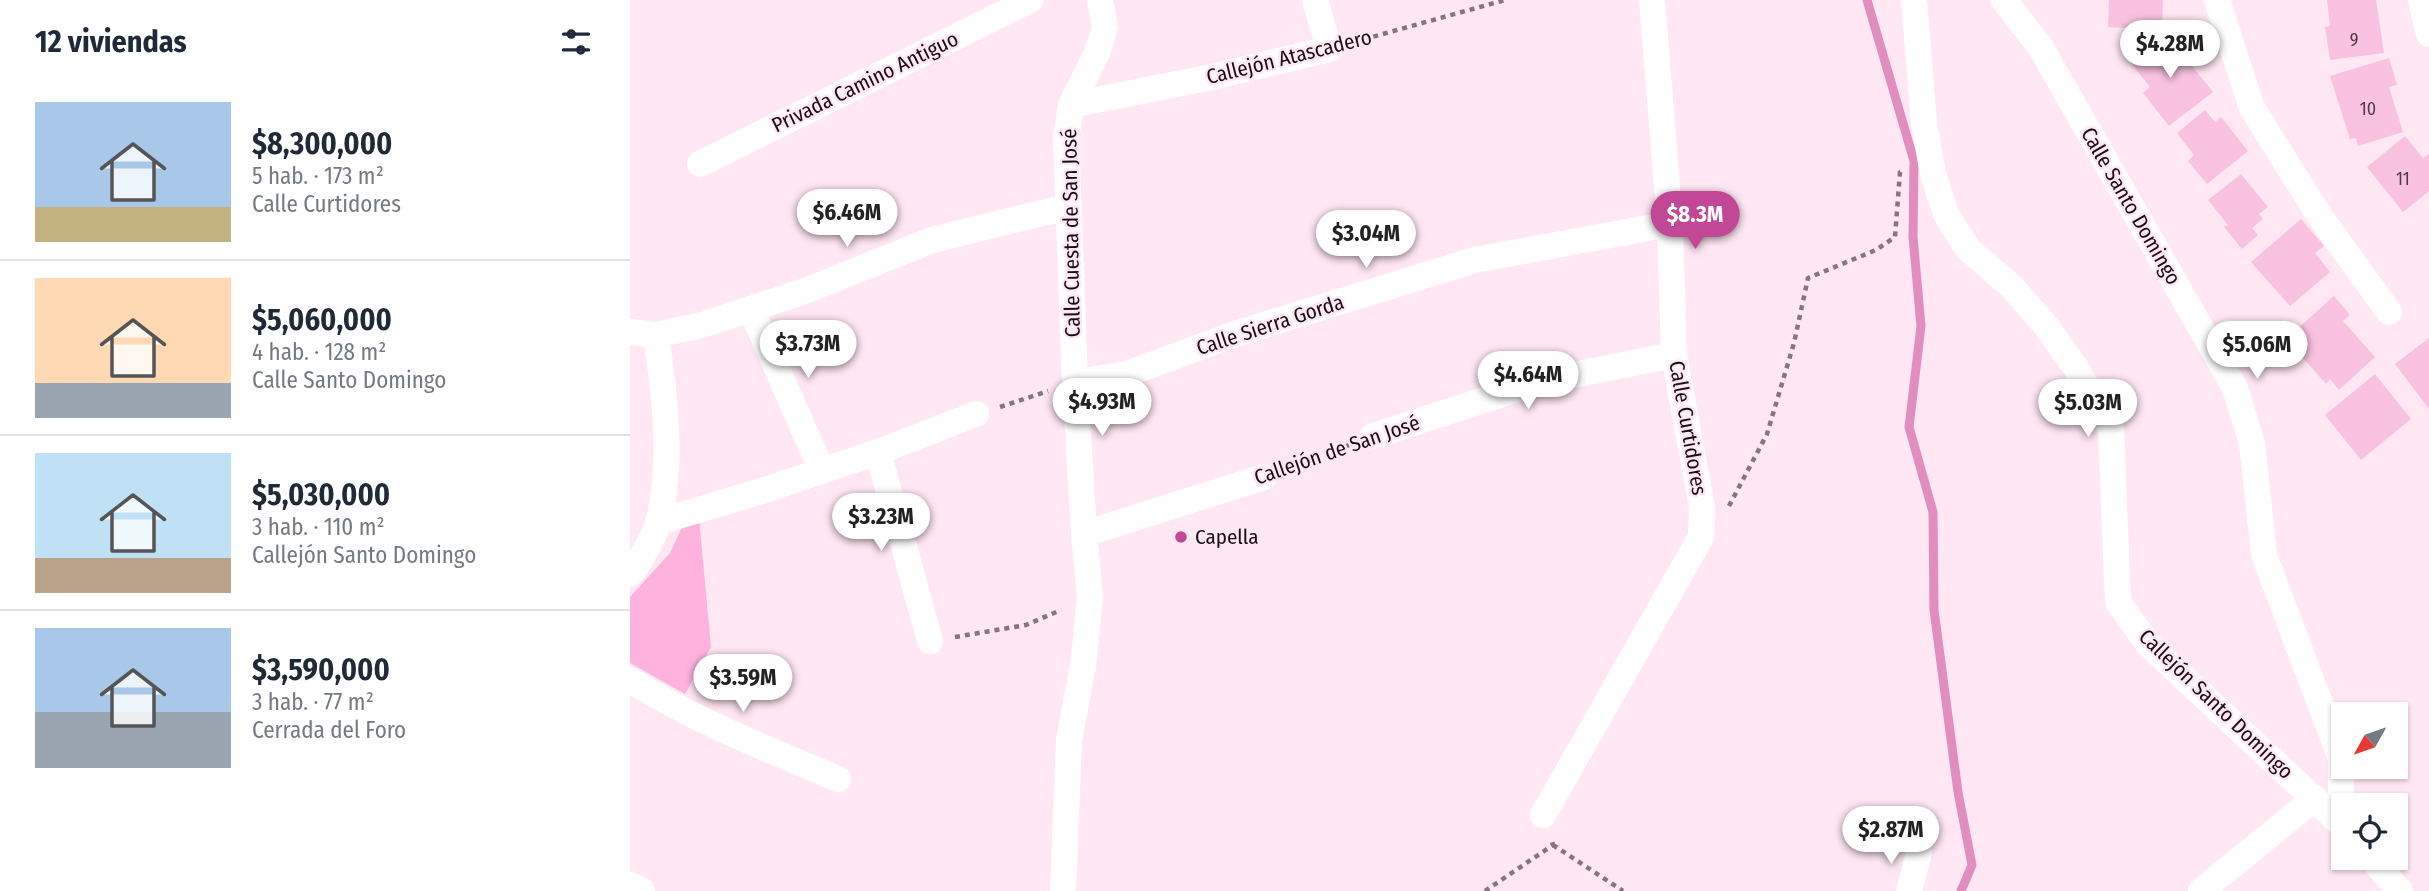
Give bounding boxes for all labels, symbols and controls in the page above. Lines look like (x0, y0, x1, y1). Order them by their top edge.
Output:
pin: $4.28M (2113, 20, 2227, 80)
icon: filters (557, 23, 595, 61)
text: 12 viviendas (35, 24, 187, 60)
street label: Callejón Atascadero (1204, 24, 1374, 90)
street label: Privada Camino Antiguo (768, 26, 962, 138)
text: $4.28M (2136, 29, 2204, 57)
house number: 9 (2350, 29, 2358, 51)
house number: 10 (2360, 98, 2376, 120)
street label: Calle Santo Domingo (2075, 123, 2187, 289)
text: $8,300,000 (252, 126, 393, 162)
street label: Calle Cuesta de San José (1056, 128, 1086, 338)
icon: home (91, 130, 175, 214)
text: 5 hab. · 173 m² (252, 162, 384, 190)
house number: 11 (2396, 168, 2410, 190)
text: Calle Curtidores (252, 190, 401, 218)
pin: $6.46M (790, 190, 904, 249)
pin: $8.3M (1646, 191, 1744, 251)
text: $6.46M (813, 198, 881, 226)
text: $8.3M (1667, 200, 1723, 228)
pin: $3.04M (1309, 210, 1423, 270)
text: $3.04M (1332, 219, 1400, 247)
street label: Calle Sierra Gorda (1193, 289, 1347, 361)
text: $5,060,000 (252, 302, 392, 338)
icon: home (91, 306, 175, 390)
pin: $3.73M (751, 320, 865, 380)
pin: $5.06M (2200, 322, 2314, 381)
text: $3.73M (776, 329, 840, 357)
text: $5.06M (2223, 330, 2291, 358)
text: 4 hab. · 128 m² (252, 338, 386, 366)
pin: $4.64M (1471, 352, 1585, 411)
street label: Calle Curtidores (1663, 359, 1713, 497)
text: $4.64M (1494, 360, 1562, 388)
text: Calle Santo Domingo (252, 366, 446, 394)
pin: $4.93M (1045, 378, 1159, 438)
pin: $5.03M (2031, 380, 2145, 439)
text: $4.93M (1069, 387, 1135, 415)
text: $5.03M (2054, 388, 2122, 416)
street label: Callejón de San José (1251, 409, 1423, 491)
text: $5,030,000 (252, 477, 390, 513)
icon: home (91, 481, 175, 565)
pin: $3.23M (824, 494, 938, 553)
text: $3.23M (848, 502, 914, 530)
text: 3 hab. · 110 m² (252, 513, 385, 541)
place label: Capella (1195, 524, 1259, 550)
marker: Capella (1173, 529, 1189, 545)
text: Callejón Santo Domingo (252, 541, 476, 569)
street label: Callejón Santo Domingo (2133, 623, 2299, 785)
text: $3,590,000 (252, 652, 390, 688)
pin: $3.59M (686, 654, 800, 714)
icon: home (91, 656, 175, 740)
text: $3.59M (709, 663, 777, 691)
text: 3 hab. · 77 m² (252, 688, 374, 716)
north arrow (2331, 702, 2408, 779)
map controls (2331, 702, 2408, 870)
text: Cerrada del Foro (252, 716, 406, 744)
button: locate (2331, 793, 2408, 870)
pin: $2.87M (1834, 806, 1948, 866)
text: $2.87M (1858, 815, 1924, 843)

